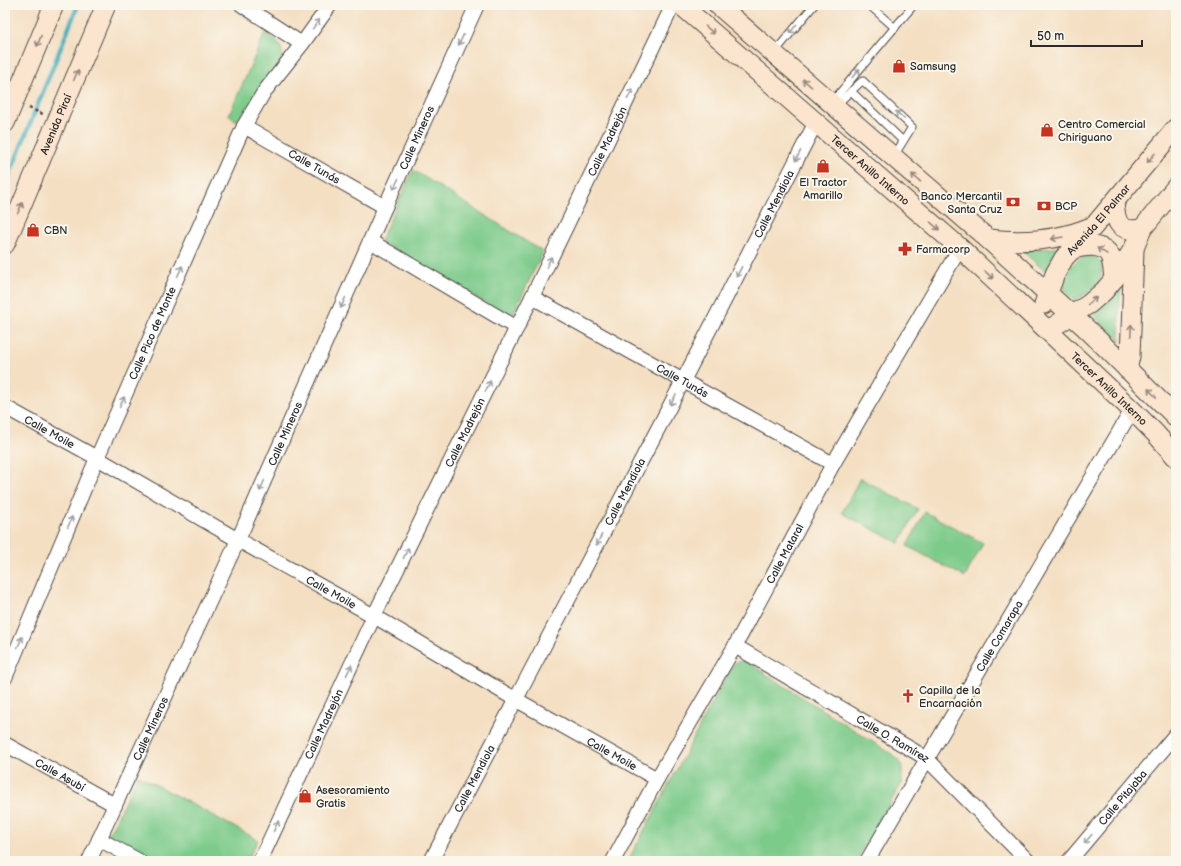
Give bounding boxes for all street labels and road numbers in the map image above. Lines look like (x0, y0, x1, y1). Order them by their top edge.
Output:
street label: Avenida Piraí (38, 92, 75, 157)
street label: Calle Mineros (397, 103, 437, 172)
street label: Calle Madrejón (585, 105, 630, 179)
street label: Tercer Anillo Interno (828, 132, 912, 208)
street label: Calle Tunás (286, 147, 343, 187)
street label: Calle Mendiola (752, 168, 797, 240)
street label: Avenida El Palmar (1064, 181, 1134, 258)
street label: Calle Pico de Monte (126, 284, 179, 382)
street label: Tercer Anillo Interno (1068, 350, 1150, 428)
street label: Calle Tunás (654, 361, 711, 401)
street label: Calle Madrejón (443, 396, 488, 470)
street label: Calle Mineros (266, 399, 305, 468)
street label: Calle Moile (22, 413, 77, 452)
street label: Calle Mendiola (602, 456, 648, 528)
street label: Calle Mataral (764, 522, 806, 586)
street label: Calle Moile (303, 573, 359, 612)
street label: Calle Comarapa (974, 598, 1026, 674)
street label: Calle Madrejón (302, 687, 346, 761)
street label: Calle Mineros (131, 694, 172, 763)
street label: Calle O. Ramírez (854, 712, 933, 766)
street label: Calle Moile (584, 735, 640, 774)
street label: Calle Mendiola (452, 743, 498, 815)
street label: Calle Asubí (33, 756, 87, 794)
street label: Calle Pitajaba (1096, 767, 1150, 828)

